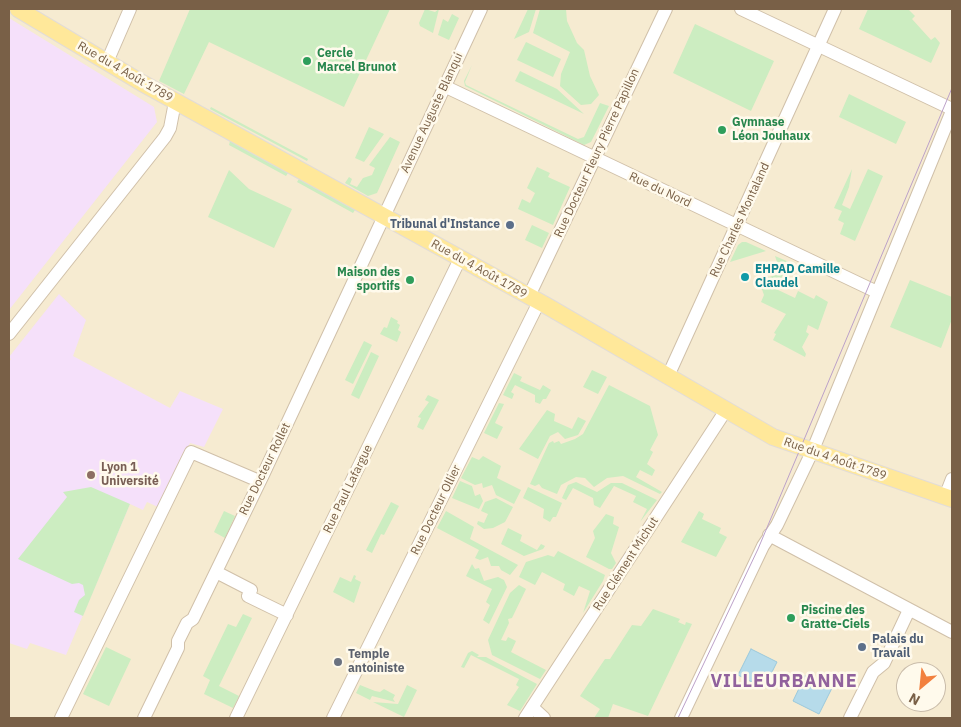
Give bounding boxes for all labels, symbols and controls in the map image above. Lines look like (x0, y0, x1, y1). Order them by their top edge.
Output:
street label: Rue du 4 Août 1789 (75, 39, 175, 105)
place label: Cercle Marcel Brunot (317, 47, 396, 75)
street label: Avenue Auguste Blanqui (398, 51, 466, 175)
marker: Cercle Marcel Brunot (301, 55, 313, 67)
street label: Rue Docteur Fleury Pierre Papillon (551, 66, 643, 240)
place label: Gymnase Léon Jouhaux (732, 116, 810, 144)
marker: Gymnase Léon Jouhaux (716, 124, 728, 136)
street label: Rue Charles Montaland (707, 160, 773, 280)
street label: Rue du Nord (627, 169, 693, 211)
place label: Tribunal d'Instance (390, 218, 500, 232)
marker: Tribunal d'Instance (504, 219, 516, 231)
street label: Rue du 4 Août 1789 (428, 237, 530, 301)
place label: EHPAD Camille Claudel (755, 263, 840, 291)
place label: Maison des sportifs (337, 266, 400, 294)
marker: EHPAD Camille Claudel (739, 271, 751, 283)
marker: Maison des sportifs (404, 274, 416, 286)
street label: Rue Docteur Rollet (236, 420, 294, 518)
street label: Rue du 4 Août 1789 (782, 435, 888, 483)
street label: Rue Paul Lafargue (320, 442, 376, 536)
place label: Lyon 1 Université (101, 461, 159, 489)
street label: Rue Docteur Ollier (408, 463, 464, 557)
marker: Lyon 1 Université (85, 469, 97, 481)
street label: Rue Clément Michut (590, 514, 662, 614)
place label: Piscine des Gratte-Ciels (801, 604, 870, 632)
marker: Piscine des Gratte-Ciels (785, 612, 797, 624)
place label: Palais du Travail (872, 633, 924, 661)
marker: Palais du Travail (856, 641, 868, 653)
place label: Temple antoiniste (348, 648, 405, 676)
marker: Temple antoiniste (332, 656, 344, 668)
north arrow (896, 662, 946, 712)
district label: VILLEURBANNE (709, 671, 859, 693)
text: N (906, 689, 923, 710)

